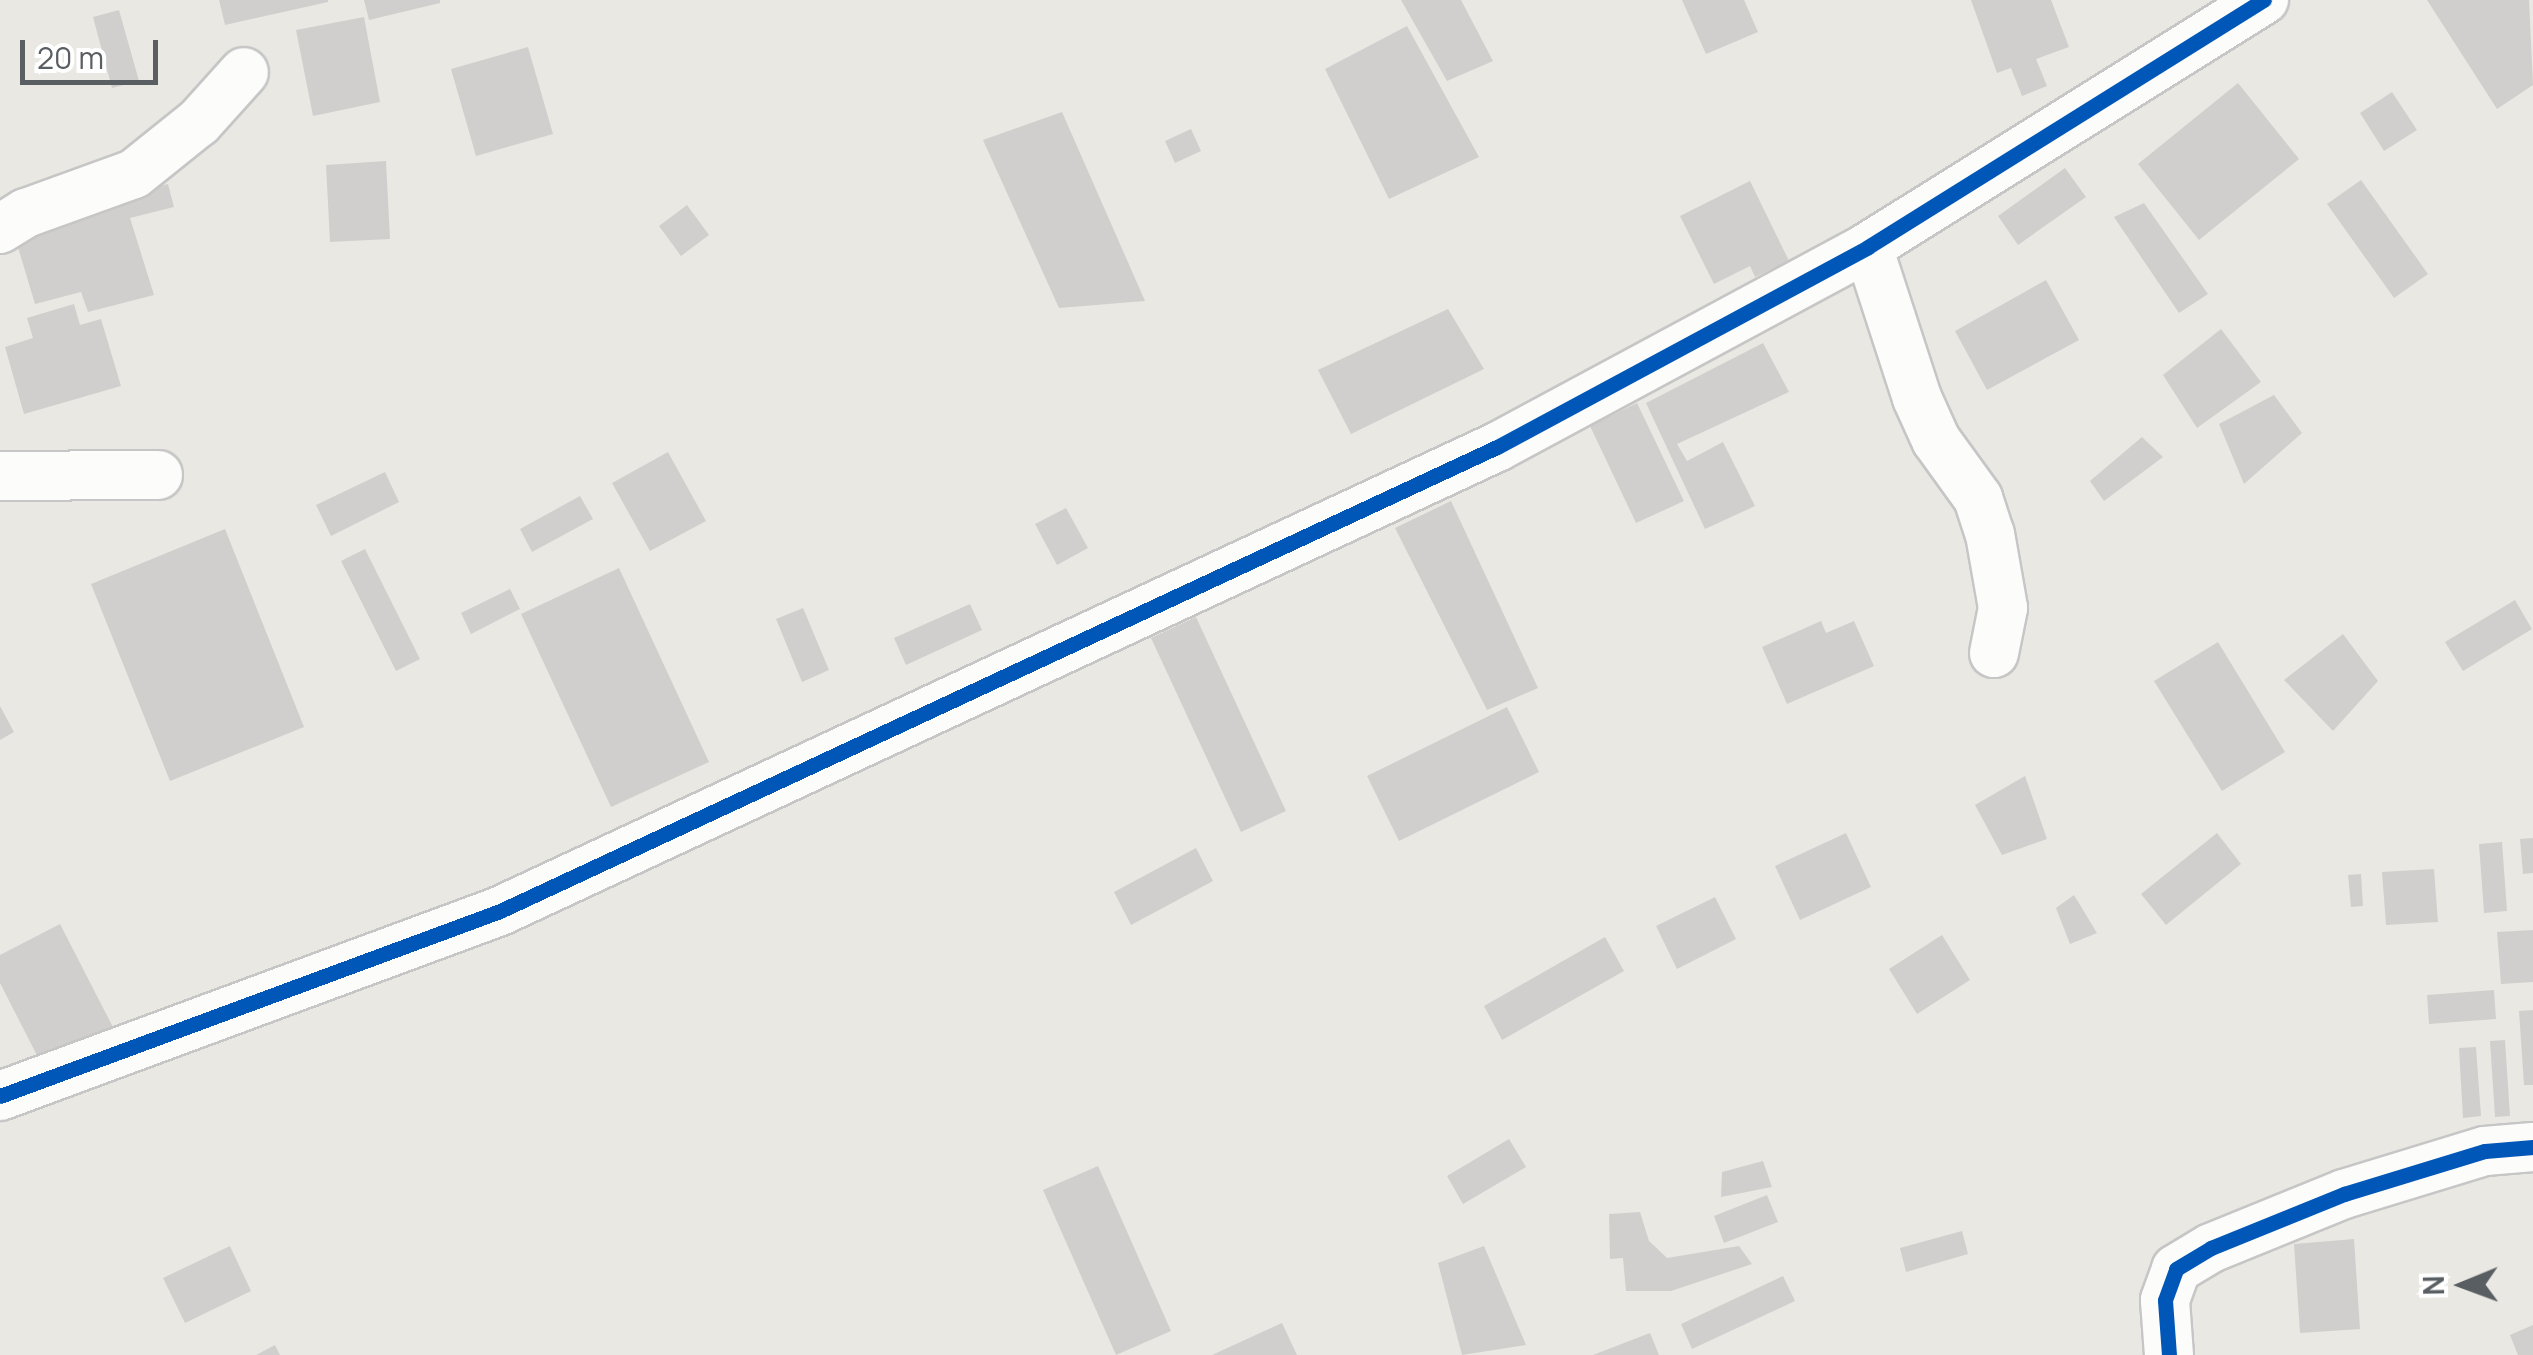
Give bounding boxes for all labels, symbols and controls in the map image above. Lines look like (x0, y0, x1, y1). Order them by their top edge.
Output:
scale bar (25, 20, 162, 82)
text: 20 m (37, 37, 104, 78)
north arrow (2413, 1235, 2513, 1335)
text: N (2414, 1275, 2452, 1296)

